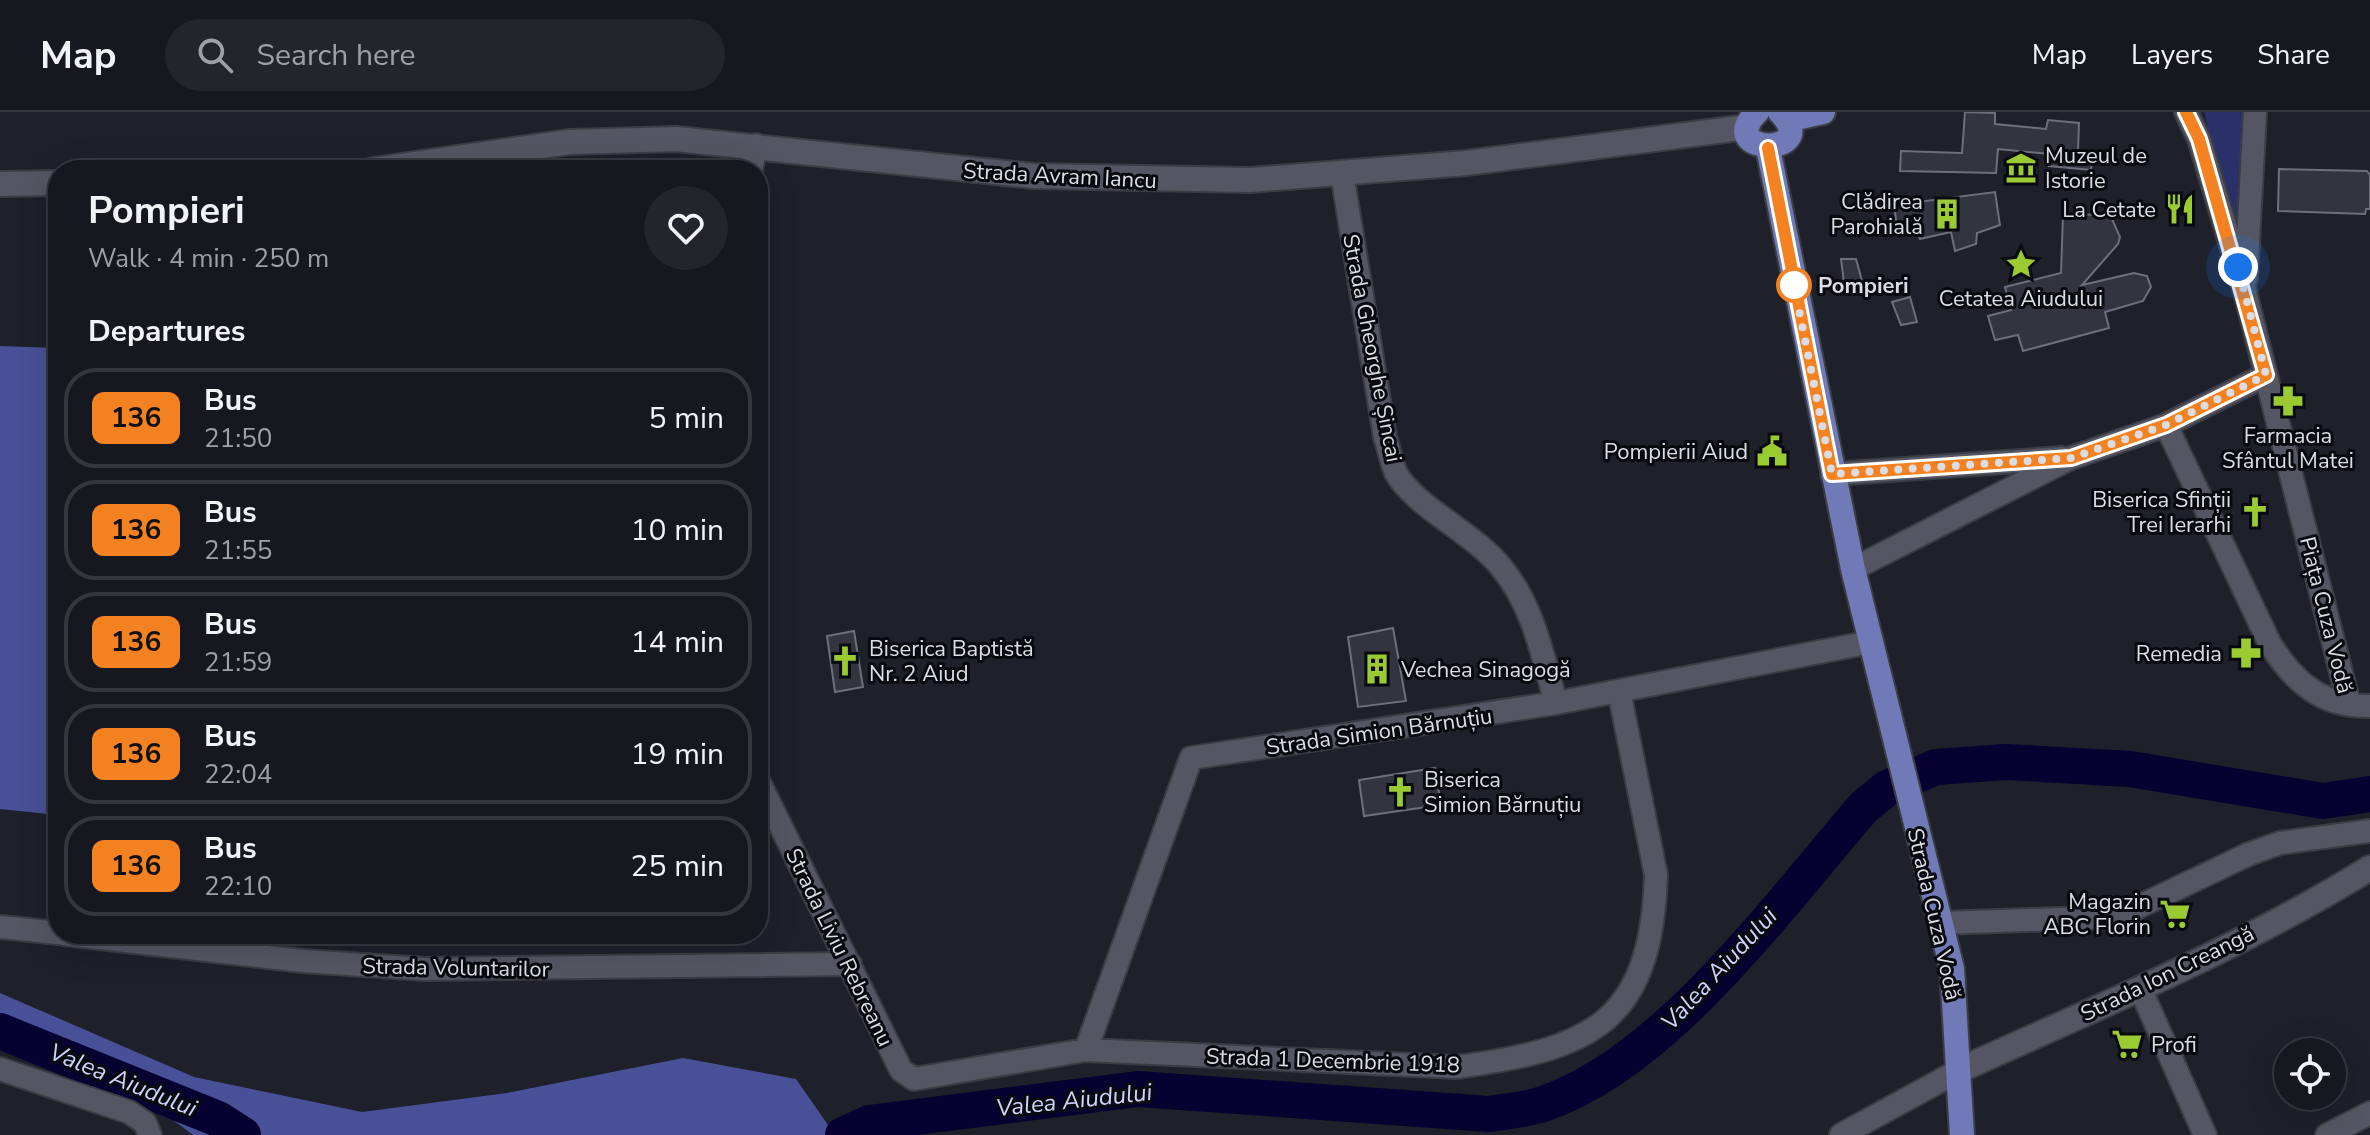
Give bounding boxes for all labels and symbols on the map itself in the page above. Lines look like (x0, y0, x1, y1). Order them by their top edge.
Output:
place label: Muzeul de Istorie (2045, 141, 2147, 196)
museum icon: Muzeul de Istorie (2004, 151, 2038, 185)
street label: Strada Avram Iancu (962, 156, 1157, 196)
place label: Clădirea Parohială (1831, 187, 1923, 242)
restaurant icon: La Cetate (2163, 192, 2197, 226)
place label: La Cetate (2062, 195, 2156, 225)
building icon: Clădirea Parohială (1930, 197, 1964, 231)
street label: Strada Gheorghe Șincai (1335, 232, 1409, 465)
place icon: Cetatea Aiudului (2004, 247, 2038, 281)
your location (2218, 247, 2258, 287)
marker: Pompieri (1777, 268, 1811, 302)
place label: Pompieri (1818, 271, 1909, 301)
place label: Cetatea Aiudului (1939, 284, 2103, 314)
pharmacy icon: Farmacia Sfântul Matei (2271, 384, 2305, 418)
place label: Farmacia Sfântul Matei (2222, 421, 2354, 476)
public building icon: Pompierii Aiud (1755, 434, 1789, 468)
place label: Pompierii Aiud (1604, 437, 1748, 467)
place label: Biserica Sfinții Trei Ierarhi (2092, 485, 2231, 540)
church icon: Biserica Sfinții Trei Ierarhi (2238, 495, 2272, 529)
street label: Piața Cuza Vodă (2292, 534, 2360, 697)
place label: Biserica Baptistă Nr. 2 Aiud (869, 634, 1034, 689)
pharmacy icon: Remedia (2229, 636, 2263, 670)
place label: Remedia (2136, 639, 2222, 669)
church icon: Biserica Baptistă Nr. 2 Aiud (828, 644, 862, 678)
building icon: Vechea Sinagogă (1360, 652, 1394, 686)
place label: Vechea Sinagogă (1400, 655, 1571, 685)
street label: Strada Simion Bărnuțiu (1264, 701, 1494, 763)
place label: Biserica Simion Bărnuțiu (1424, 765, 1581, 820)
church icon: Biserica Simion Bărnuțiu (1383, 775, 1417, 809)
street label: Strada Cuza Vodă (1900, 825, 1968, 1003)
street label: Strada Liviu Rebreanu (778, 843, 900, 1052)
place label: Magazin ABC Florin (2043, 887, 2151, 942)
supermarket icon: Magazin ABC Florin (2158, 897, 2192, 931)
water label: Valea Aiudului (1654, 900, 1784, 1037)
street label: Strada Ion Creangă (2076, 919, 2259, 1029)
street label: Strada Voluntarilor (362, 951, 550, 985)
supermarket icon: Profi (2110, 1027, 2144, 1061)
place label: Profi (2151, 1030, 2197, 1060)
water label: Valea Aiudului (44, 1036, 202, 1124)
street label: Strada 1 Decembrie 1918 (1205, 1042, 1460, 1080)
water label: Valea Aiudului (994, 1076, 1154, 1124)

